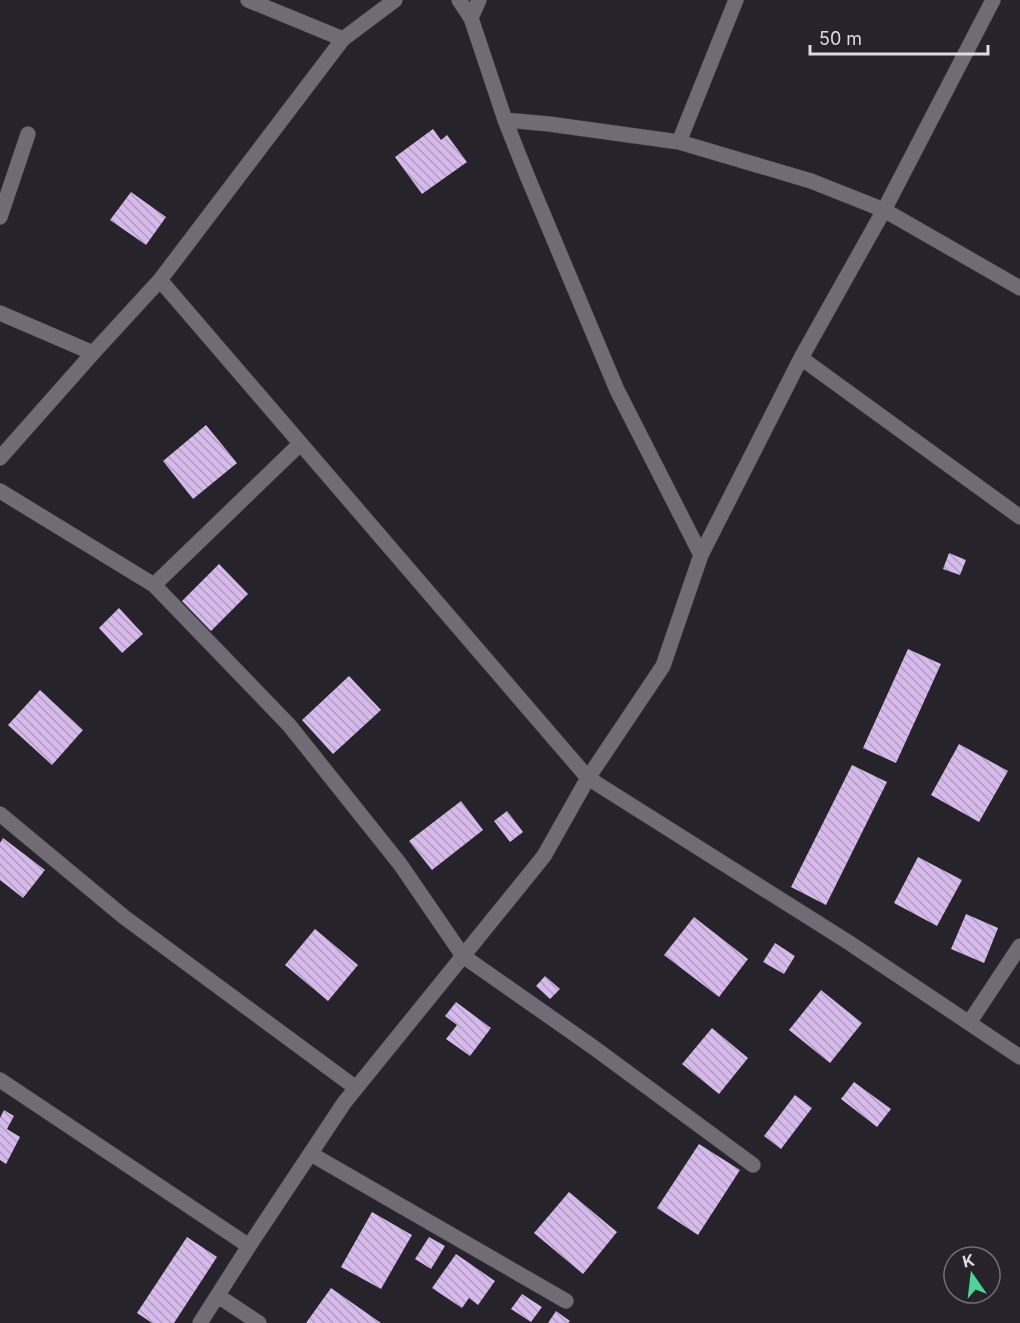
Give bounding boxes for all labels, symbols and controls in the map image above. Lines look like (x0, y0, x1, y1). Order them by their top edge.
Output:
scale bar (810, 18, 988, 56)
text: 50 m (819, 28, 862, 49)
north arrow (942, 1245, 1002, 1305)
text: K (960, 1249, 977, 1272)

